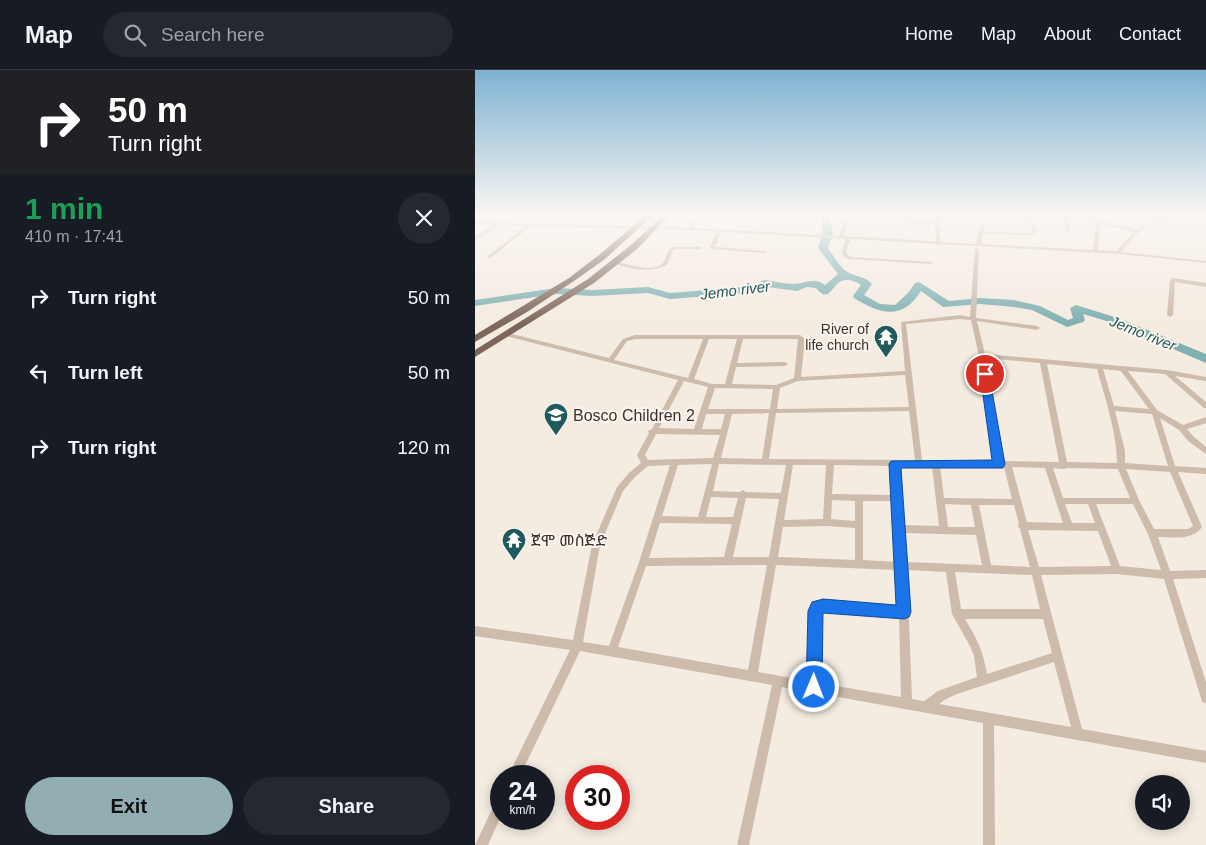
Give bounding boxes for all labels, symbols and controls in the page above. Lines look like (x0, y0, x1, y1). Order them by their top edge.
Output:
search box (103, 12, 453, 57)
text: Map (25, 21, 73, 48)
icon: search (121, 21, 149, 49)
text: Search here (161, 24, 265, 45)
text: Home (905, 24, 953, 44)
text: Map (981, 24, 1016, 44)
text: About (1044, 24, 1091, 44)
text: Contact (1119, 24, 1181, 44)
icon: right (25, 90, 90, 155)
text: 50 m (108, 90, 188, 129)
text: Turn right (108, 131, 201, 156)
text: 1 min (25, 192, 103, 225)
button: close (398, 192, 450, 244)
text: 410 m · 17:41 (25, 228, 124, 245)
water label: Jemo river (698, 277, 772, 303)
icon: right (25, 284, 53, 312)
text: Turn right (68, 287, 156, 308)
text: 50 m (408, 287, 450, 308)
water label: Jemo river (1106, 312, 1180, 354)
place label: River of life church (805, 321, 869, 353)
temple icon: River of life church (873, 324, 899, 358)
pin (964, 353, 1006, 395)
icon: left (25, 359, 53, 387)
icon: arrive (971, 360, 999, 388)
text: Turn left (68, 362, 143, 383)
text: 50 m (408, 362, 450, 383)
school or university icon: Bosco Children 2 (543, 402, 569, 436)
place label: Bosco Children 2 (573, 407, 695, 424)
icon: right (25, 434, 53, 462)
text: Turn right (68, 437, 156, 458)
text: 120 m (397, 437, 450, 458)
temple icon: ጀሞ መስጅድ (501, 527, 527, 561)
place label: ጀሞ መስጅድ (531, 532, 608, 549)
position arrow (787, 660, 839, 712)
speed limit sign: 30 (565, 765, 630, 830)
map controls (1135, 775, 1190, 830)
button: sound (1135, 775, 1190, 830)
button: Exit (25, 777, 233, 835)
button: Share (243, 777, 450, 835)
text: 24 (509, 777, 536, 805)
text: km/h (509, 803, 536, 817)

